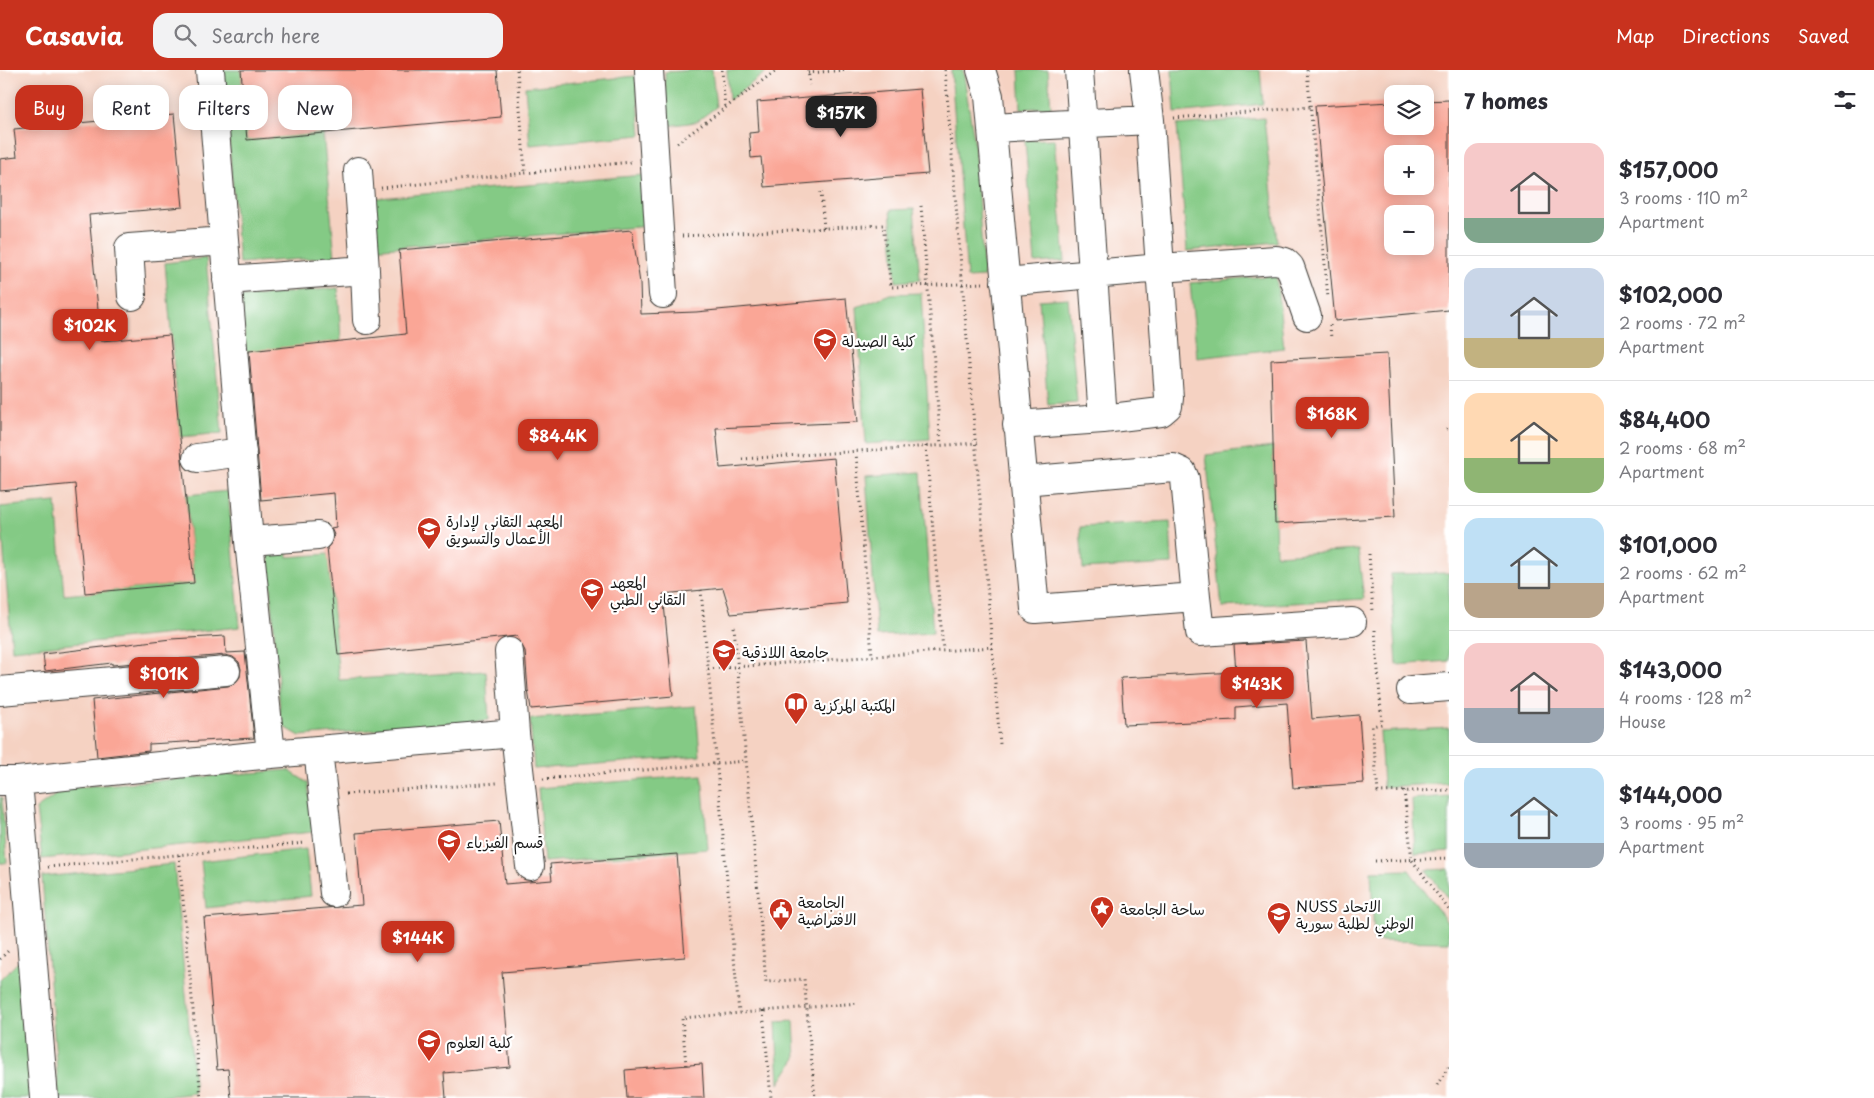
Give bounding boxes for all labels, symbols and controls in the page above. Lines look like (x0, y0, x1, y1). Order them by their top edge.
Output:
search box (153, 13, 503, 58)
text: Casavia (25, 17, 123, 53)
icon: search (171, 21, 199, 49)
text: Search here (211, 21, 320, 49)
text: Map (1616, 22, 1654, 49)
text: Directions (1682, 22, 1770, 49)
text: Saved (1798, 22, 1849, 49)
text: 7 homes (1464, 84, 1548, 116)
chip: Buy (15, 85, 83, 130)
chip: Rent (93, 85, 169, 130)
chip: Filters (179, 85, 268, 130)
chip: New (278, 85, 352, 130)
map controls (1384, 85, 1434, 255)
button: layers (1384, 85, 1434, 135)
icon: filters (1831, 86, 1859, 114)
pin: $157K (806, 96, 876, 138)
text: $157K (817, 100, 865, 124)
button: + (1384, 145, 1434, 195)
text: $157,000 (1619, 153, 1718, 185)
icon: home (1504, 163, 1564, 223)
text: 3 rooms · 110 m² (1619, 185, 1748, 209)
button: − (1384, 205, 1434, 255)
text: Apartment (1619, 209, 1704, 233)
text: $102,000 (1619, 278, 1723, 310)
icon: home (1504, 288, 1564, 348)
pin: $102K (55, 308, 125, 351)
text: 2 rooms · 72 m² (1619, 310, 1746, 334)
text: $102K (64, 313, 116, 337)
school or university icon: كلية الصيدلة (812, 327, 838, 361)
place label: كلية الصيدلة (842, 329, 916, 352)
text: Apartment (1619, 334, 1704, 358)
pin: $168K (1297, 396, 1367, 439)
text: $168K (1307, 401, 1357, 425)
text: $84,400 (1619, 403, 1710, 435)
icon: home (1504, 413, 1564, 473)
pin: $84.4K (517, 418, 599, 461)
text: $84.4K (529, 423, 587, 447)
text: 2 rooms · 68 m² (1619, 435, 1746, 459)
text: Apartment (1619, 459, 1704, 483)
place label: المعهد التقاني لإدارة الأعمال والتسويق (446, 509, 563, 549)
school or university icon: المعهد التقاني لإدارة الأعمال والتسويق (416, 516, 442, 550)
text: $101,000 (1619, 528, 1717, 560)
icon: home (1504, 538, 1564, 598)
text: 2 rooms · 62 m² (1619, 560, 1747, 584)
place label: المعهد التقاني الطبي (610, 570, 686, 613)
school or university icon: المعهد التقاني الطبي (579, 577, 605, 611)
text: Apartment (1619, 584, 1704, 608)
school or university icon: جامعة اللاذقية (711, 638, 737, 672)
place label: جامعة اللاذقية (742, 640, 829, 663)
text: $143,000 (1619, 653, 1722, 685)
pin: $101K (129, 656, 199, 699)
text: $101K (140, 661, 188, 685)
icon: home (1504, 663, 1564, 723)
pin: $143K (1222, 666, 1292, 709)
text: $143K (1232, 671, 1282, 695)
text: 4 rooms · 128 m² (1619, 685, 1752, 709)
library icon: المكتبة المركزية (783, 691, 809, 725)
place label: المكتبة المركزية (814, 693, 895, 716)
text: House (1619, 709, 1666, 733)
text: $144,000 (1619, 778, 1722, 810)
icon: home (1504, 788, 1564, 848)
text: 3 rooms · 95 m² (1619, 810, 1744, 834)
school or university icon: قسم الفيزياء (436, 828, 462, 862)
place label: قسم الفيزياء (466, 830, 543, 855)
text: Apartment (1619, 834, 1704, 858)
place label: الجامعة الافتراضية (798, 890, 856, 930)
place label: NUSS الاتحاد الوطني لطلبة سورية (1296, 894, 1414, 937)
place icon: ساحة الجامعة (1089, 895, 1115, 929)
public building icon: الجامعة الافتراضية (768, 897, 794, 931)
place label: ساحة الجامعة (1120, 897, 1205, 920)
school or university icon: NUSS الاتحاد الوطني لطلبة سورية (1266, 901, 1292, 935)
pin: $144K (383, 920, 453, 963)
text: $144K (392, 925, 444, 949)
school or university icon: كلية العلوم (416, 1028, 442, 1062)
place label: كلية العلوم (446, 1030, 513, 1054)

